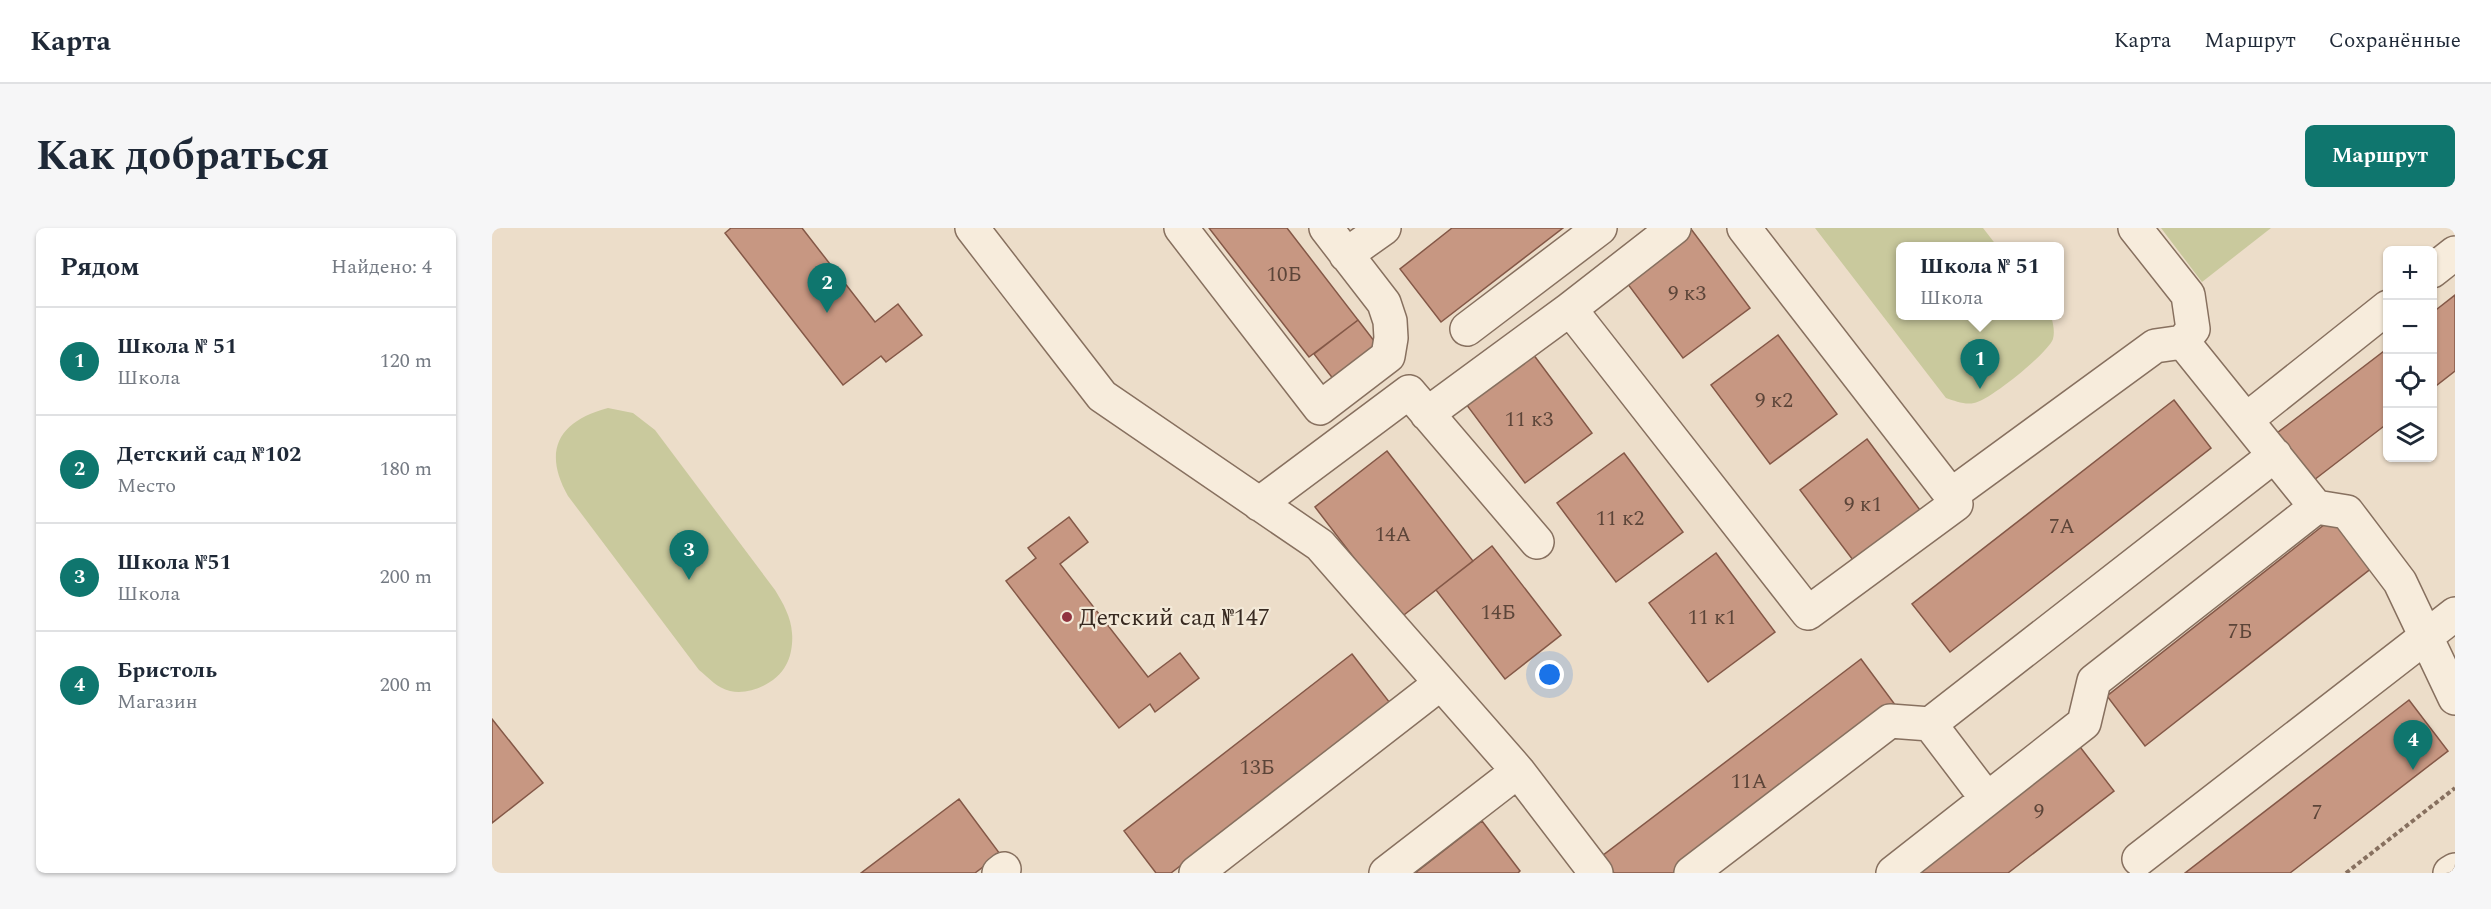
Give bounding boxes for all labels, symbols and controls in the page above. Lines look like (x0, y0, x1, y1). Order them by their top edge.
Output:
text: Карта (30, 20, 111, 63)
text: Карта (2114, 25, 2171, 57)
text: Маршрут (2204, 25, 2296, 57)
text: Сохранённые (2329, 25, 2461, 57)
text: Как добраться (36, 125, 330, 188)
button: Маршрут (2305, 125, 2455, 187)
popup (1896, 242, 2064, 320)
map controls (2383, 246, 2437, 462)
button: + (2383, 246, 2437, 300)
text: Рядом (60, 247, 140, 287)
text: Школа № 51 (1920, 250, 2040, 283)
text: Найдено: 4 (331, 252, 432, 282)
house number: 10Б (1266, 259, 1302, 291)
pin: 2 (808, 264, 846, 313)
house number: 9 к3 (1668, 278, 1706, 310)
text: Школа (1920, 283, 1983, 313)
button: − (2383, 300, 2437, 354)
text: Школа № 51 (117, 330, 237, 363)
pin: 1 (1960, 340, 2000, 389)
text: 1 (74, 346, 85, 376)
text: 120 m (380, 346, 432, 376)
button: locate (2383, 354, 2437, 408)
text: Школа (117, 363, 180, 393)
house number: 9 к2 (1755, 385, 1793, 417)
house number: 11 к3 (1505, 404, 1554, 436)
button: layers (2383, 408, 2437, 462)
text: Детский сад №102 (117, 438, 301, 471)
text: 2 (74, 454, 85, 484)
text: 180 m (380, 454, 432, 484)
text: Место (117, 471, 176, 501)
house number: 9 к1 (1844, 489, 1882, 521)
house number: 11 к2 (1596, 503, 1644, 535)
house number: 7А (2049, 511, 2075, 543)
house number: 14А (1375, 519, 1412, 551)
pin: 3 (670, 530, 708, 580)
text: Школа №51 (117, 546, 232, 579)
text: 3 (74, 562, 85, 592)
text: 200 m (380, 562, 432, 592)
text: Школа (117, 579, 180, 609)
house number: 14Б (1480, 597, 1516, 629)
place label: Детский сад №147 (1079, 600, 1270, 636)
house number: 11 к1 (1688, 602, 1736, 634)
marker: Детский сад №147 (1060, 610, 1074, 624)
house number: 7Б (2228, 616, 2252, 648)
text: Бристоль (117, 654, 217, 687)
your location (1535, 660, 1564, 689)
text: 4 (74, 670, 85, 700)
text: 200 m (380, 670, 432, 700)
text: Магазин (117, 687, 198, 717)
pin: 4 (2394, 720, 2432, 770)
house number: 13Б (1239, 752, 1275, 784)
house number: 11А (1731, 766, 1768, 798)
house number: 9 (2034, 796, 2044, 828)
house number: 7 (2312, 797, 2322, 829)

